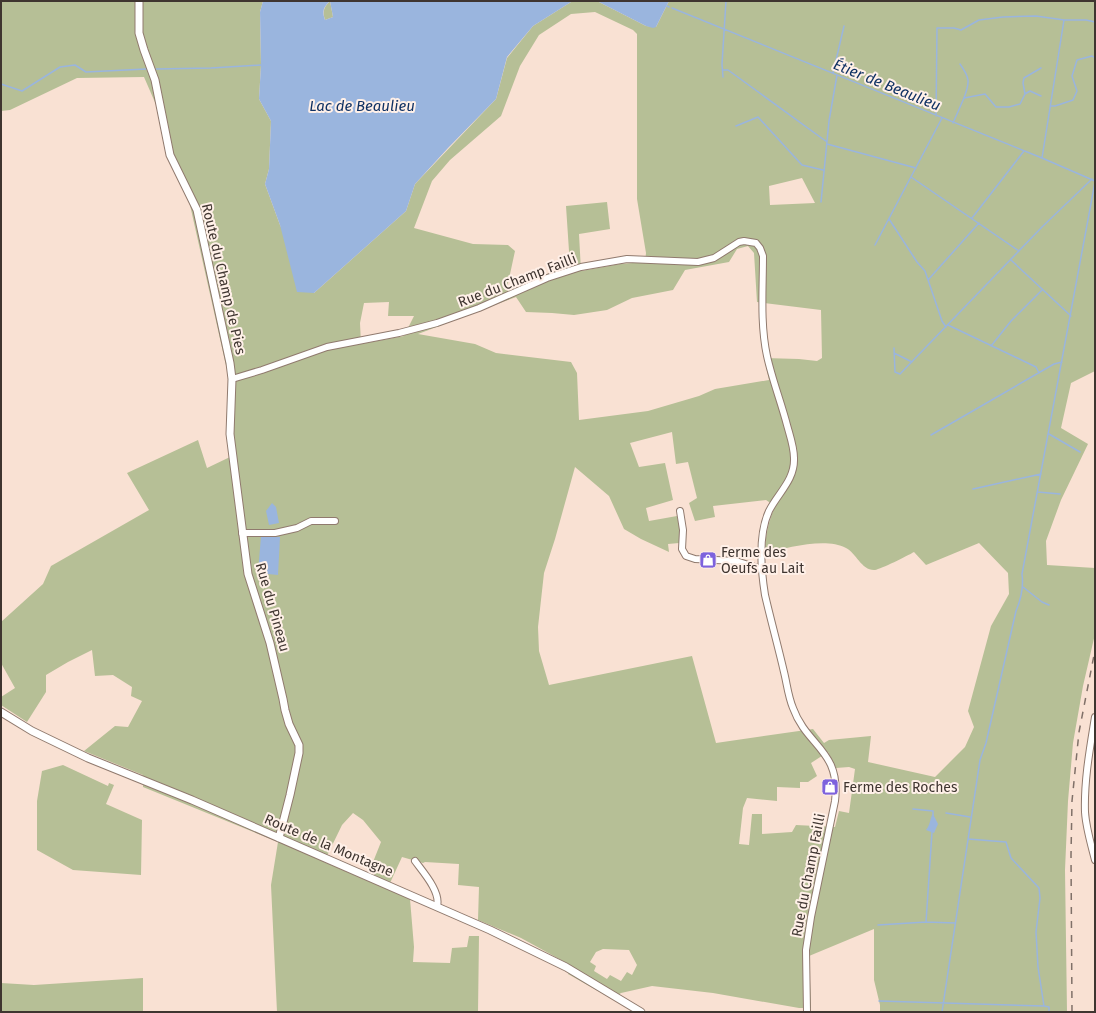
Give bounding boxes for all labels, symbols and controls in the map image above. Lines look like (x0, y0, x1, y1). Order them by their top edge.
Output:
water label: Étier de Beaulieu (831, 55, 943, 115)
water label: Lac de Beaulieu (309, 97, 415, 115)
street label: Route du Champ de Pies (198, 202, 249, 357)
street label: Rue du Champ Failli (456, 250, 579, 311)
place label: Ferme des Oeufs au Lait (721, 544, 805, 577)
shop icon: Ferme des Oeufs au Lait (698, 550, 718, 570)
street label: Rue du Pineau (252, 561, 293, 654)
shop icon: Ferme des Roches (820, 777, 840, 797)
place label: Ferme des Roches (843, 779, 958, 796)
street label: Route de la Montagne (262, 811, 396, 880)
street label: Rue du Champ Failli (788, 812, 829, 938)

